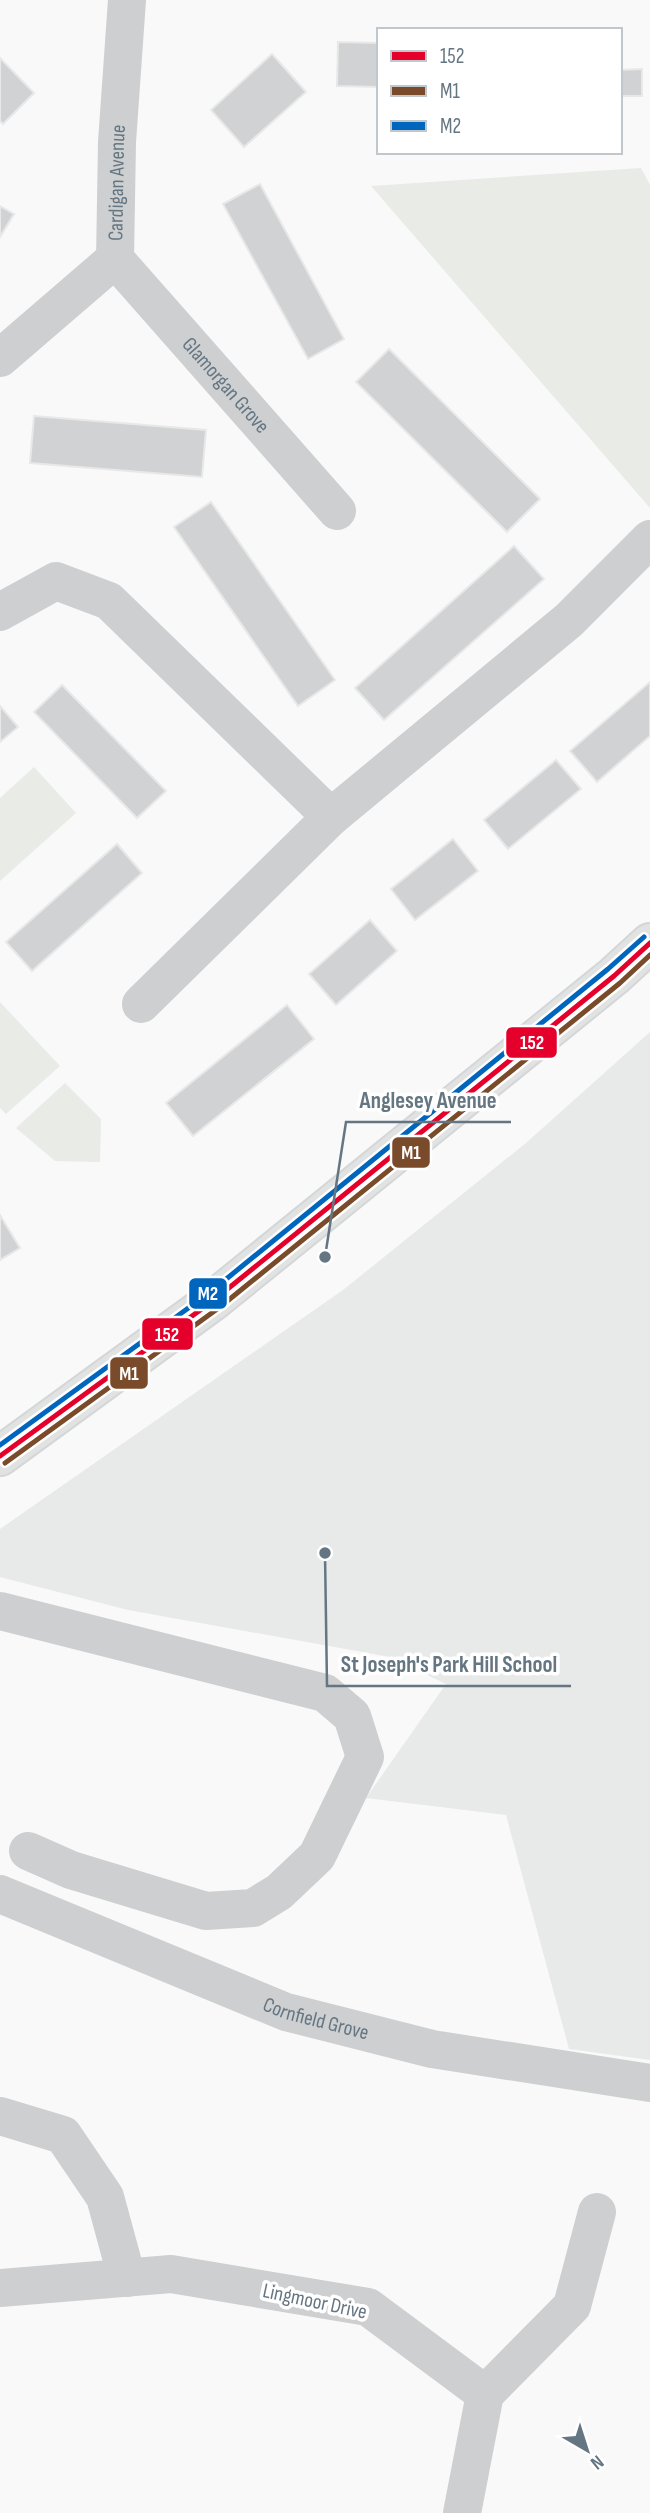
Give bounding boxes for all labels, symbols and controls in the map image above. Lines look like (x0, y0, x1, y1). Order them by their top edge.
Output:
legend (377, 28, 622, 154)
text: 152 (440, 44, 464, 69)
text: M1 (440, 79, 460, 104)
text: M2 (440, 114, 461, 139)
street label: Cardigan Avenue (103, 124, 131, 241)
street label: Glamorgan Grove (177, 332, 275, 439)
line badge: 152 (505, 1026, 558, 1059)
text: 152 (520, 1032, 544, 1055)
callout: Anglesey Avenue (346, 1078, 511, 1122)
text: Anglesey Avenue (358, 1087, 497, 1115)
line badge: M1 (391, 1136, 431, 1169)
text: M1 (401, 1142, 421, 1165)
line badge: M2 (188, 1277, 228, 1310)
text: M2 (198, 1283, 218, 1306)
line badge: 152 (141, 1317, 194, 1351)
text: 152 (155, 1324, 179, 1347)
line badge: M1 (109, 1356, 149, 1390)
text: M1 (119, 1363, 139, 1386)
callout: St Joseph's Park Hill School (327, 1642, 571, 1686)
text: St Joseph's Park Hill School (341, 1651, 557, 1679)
street label: Cornfield Grove (259, 1992, 371, 2045)
street label: Lingmoor Drive (260, 2278, 369, 2325)
north arrow (552, 2415, 622, 2485)
text: N (586, 2450, 608, 2474)

